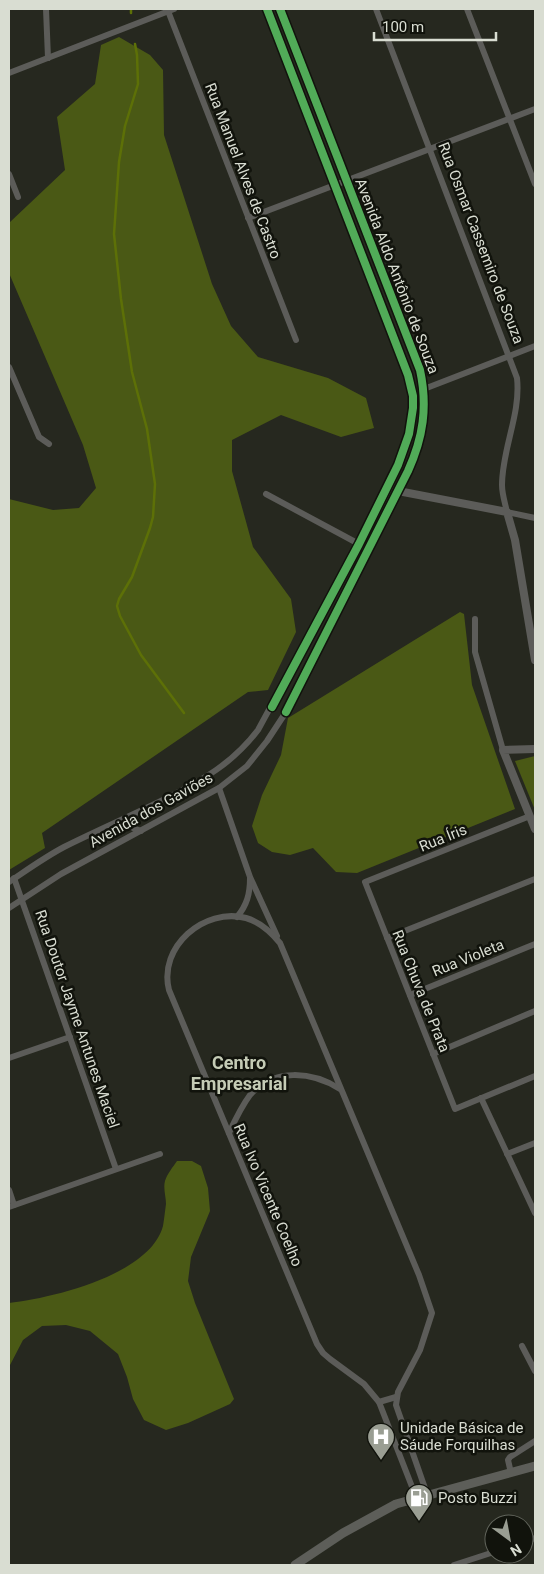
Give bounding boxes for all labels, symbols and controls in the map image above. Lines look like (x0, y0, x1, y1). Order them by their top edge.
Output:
scale bar (374, 10, 496, 42)
text: 100 m (382, 18, 424, 36)
street label: Rua Manuel Alves de Castro (201, 81, 285, 261)
street label: Rua Osmar Cassemiro de Souza (434, 140, 528, 346)
street label: Avenida Aldo Antônio de Souza (351, 176, 443, 376)
street label: Avenida dos Gaviões (86, 768, 216, 852)
street label: Rua Íris (416, 820, 470, 856)
street label: Rua Doutor Jayme Antunes Maciel (31, 907, 123, 1131)
street label: Rua Chuva de Prata (388, 927, 454, 1055)
street label: Rua Violeta (429, 935, 507, 981)
district label: Centro Empresarial (191, 1052, 287, 1094)
street label: Rua Ivo Vicente Coelho (230, 1121, 306, 1269)
place label: Unidade Básica de Sáude Forquilhas (400, 1419, 523, 1454)
hospital icon: Unidade Básica de Sáude Forquilhas (366, 1422, 396, 1461)
fuel station icon: Posto Buzzi (404, 1483, 434, 1522)
place label: Posto Buzzi (438, 1489, 517, 1507)
north arrow (484, 1514, 534, 1564)
text: N (507, 1541, 524, 1559)

